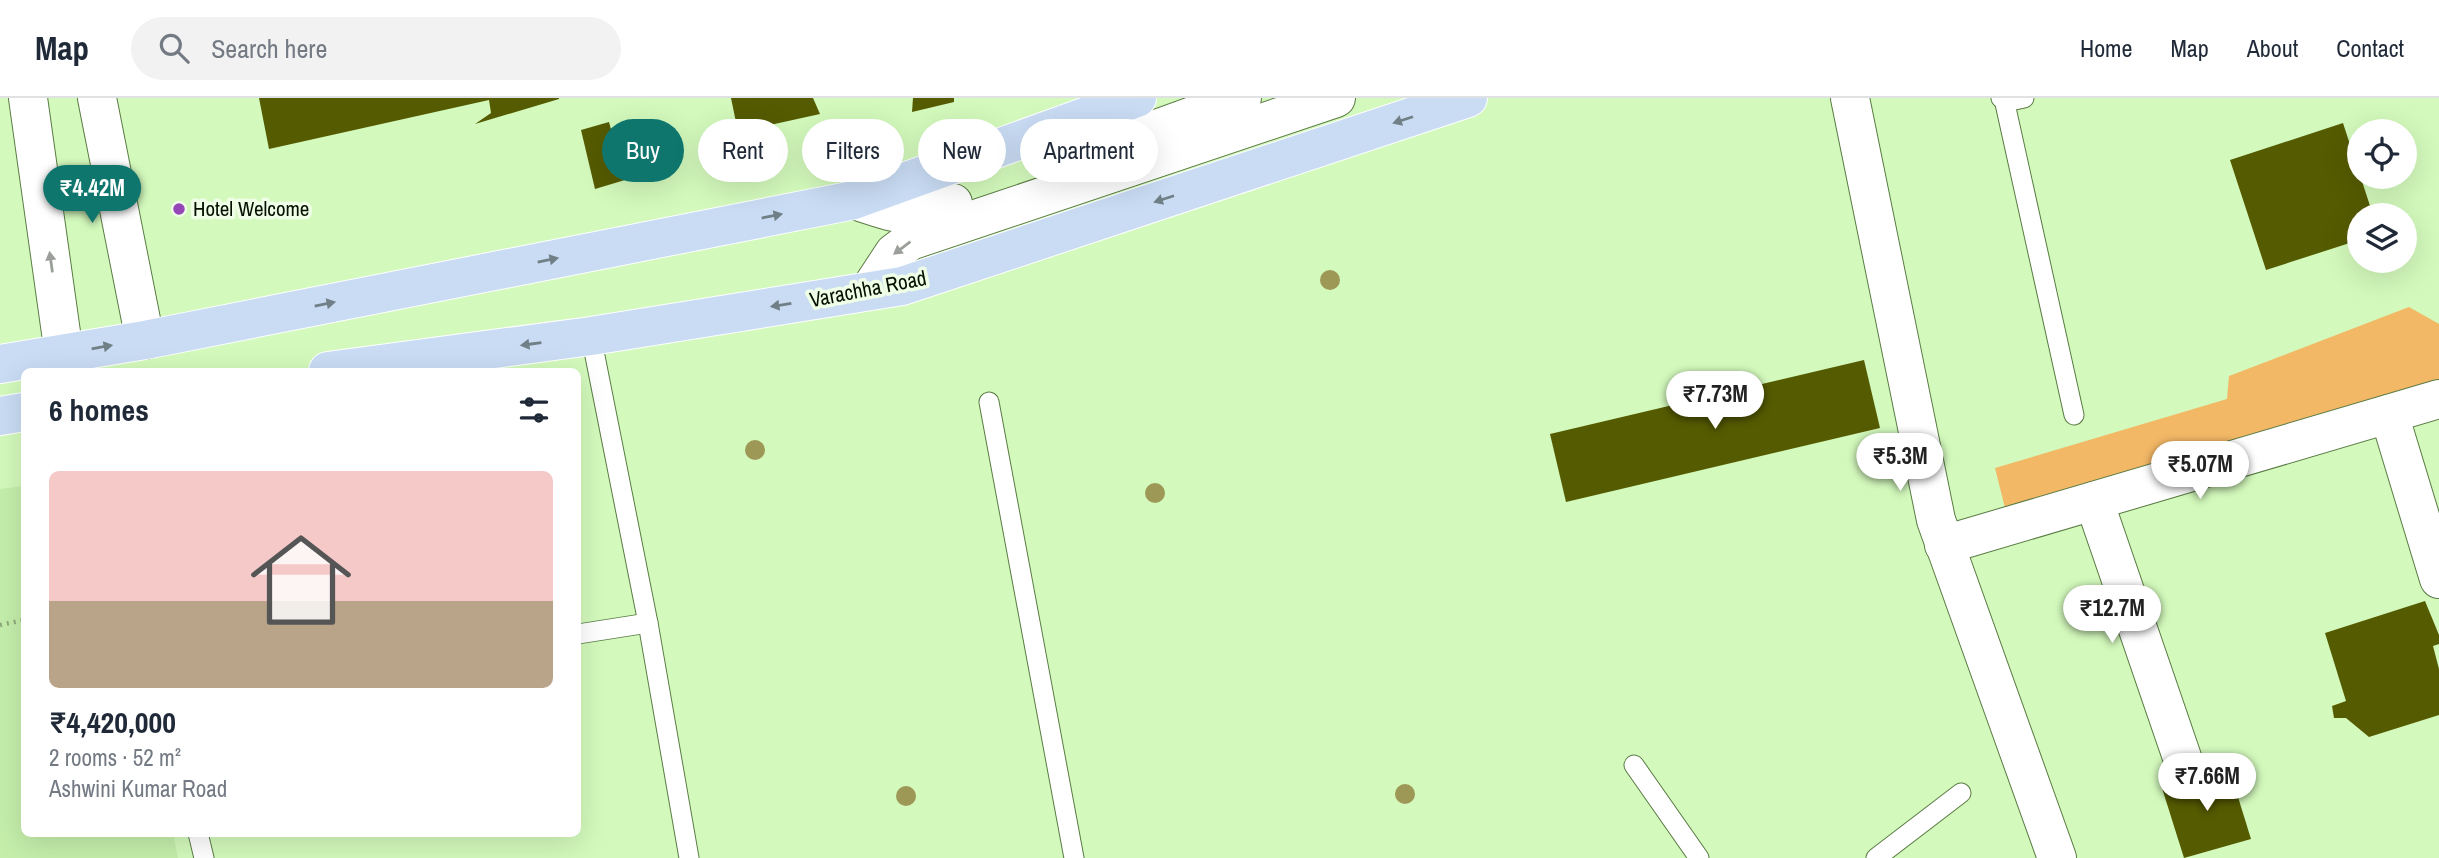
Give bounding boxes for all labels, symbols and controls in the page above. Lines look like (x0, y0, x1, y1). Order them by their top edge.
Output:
search box (131, 17, 621, 80)
text: Map (35, 26, 89, 70)
icon: search (155, 29, 193, 67)
text: Search here (211, 31, 327, 66)
text: Home (2080, 32, 2132, 64)
text: Map (2170, 32, 2209, 64)
text: About (2247, 32, 2298, 64)
text: Contact (2336, 32, 2404, 64)
one-way arrow (1392, 115, 1413, 125)
chip: Buy (602, 119, 684, 182)
chip: Rent (698, 119, 788, 182)
chip: Filters (802, 119, 904, 182)
chip: New (918, 119, 1006, 182)
chip: Apartment (1020, 119, 1158, 182)
map controls (2347, 119, 2417, 273)
button: locate (2347, 119, 2417, 189)
pin: ₹4.42M (35, 166, 149, 225)
text: ₹4.42M (59, 172, 125, 203)
place label: Hotel Welcome (193, 194, 309, 223)
one-way arrow (1153, 194, 1174, 205)
marker: Hotel Welcome (171, 201, 187, 217)
button: layers (2347, 203, 2417, 273)
one-way arrow (761, 211, 783, 222)
one-way arrow (893, 240, 911, 255)
one-way arrow (45, 251, 56, 273)
one-way arrow (537, 255, 559, 266)
street label: Varachha Road (807, 263, 929, 314)
one-way arrow (314, 299, 336, 310)
one-way arrow (769, 300, 791, 311)
one-way arrow (520, 338, 542, 349)
one-way arrow (91, 341, 113, 352)
pin: ₹7.73M (1658, 372, 1772, 431)
text: ₹7.73M (1682, 378, 1748, 409)
text: 6 homes (49, 390, 149, 430)
icon: filters (515, 391, 553, 429)
pin: ₹5.3M (1851, 434, 1949, 493)
text: ₹5.3M (1872, 440, 1928, 471)
pin: ₹5.07M (2143, 442, 2257, 501)
text: ₹5.07M (2167, 448, 2233, 479)
icon: home (238, 517, 364, 643)
pin: ₹12.7M (2055, 586, 2169, 645)
text: ₹12.7M (2079, 592, 2145, 623)
text: ₹4,420,000 (49, 702, 176, 742)
text: 2 rooms · 52 m² (49, 742, 181, 773)
pin: ₹7.66M (2150, 754, 2264, 813)
text: ₹7.66M (2174, 760, 2240, 791)
text: Ashwini Kumar Road (49, 773, 227, 804)

